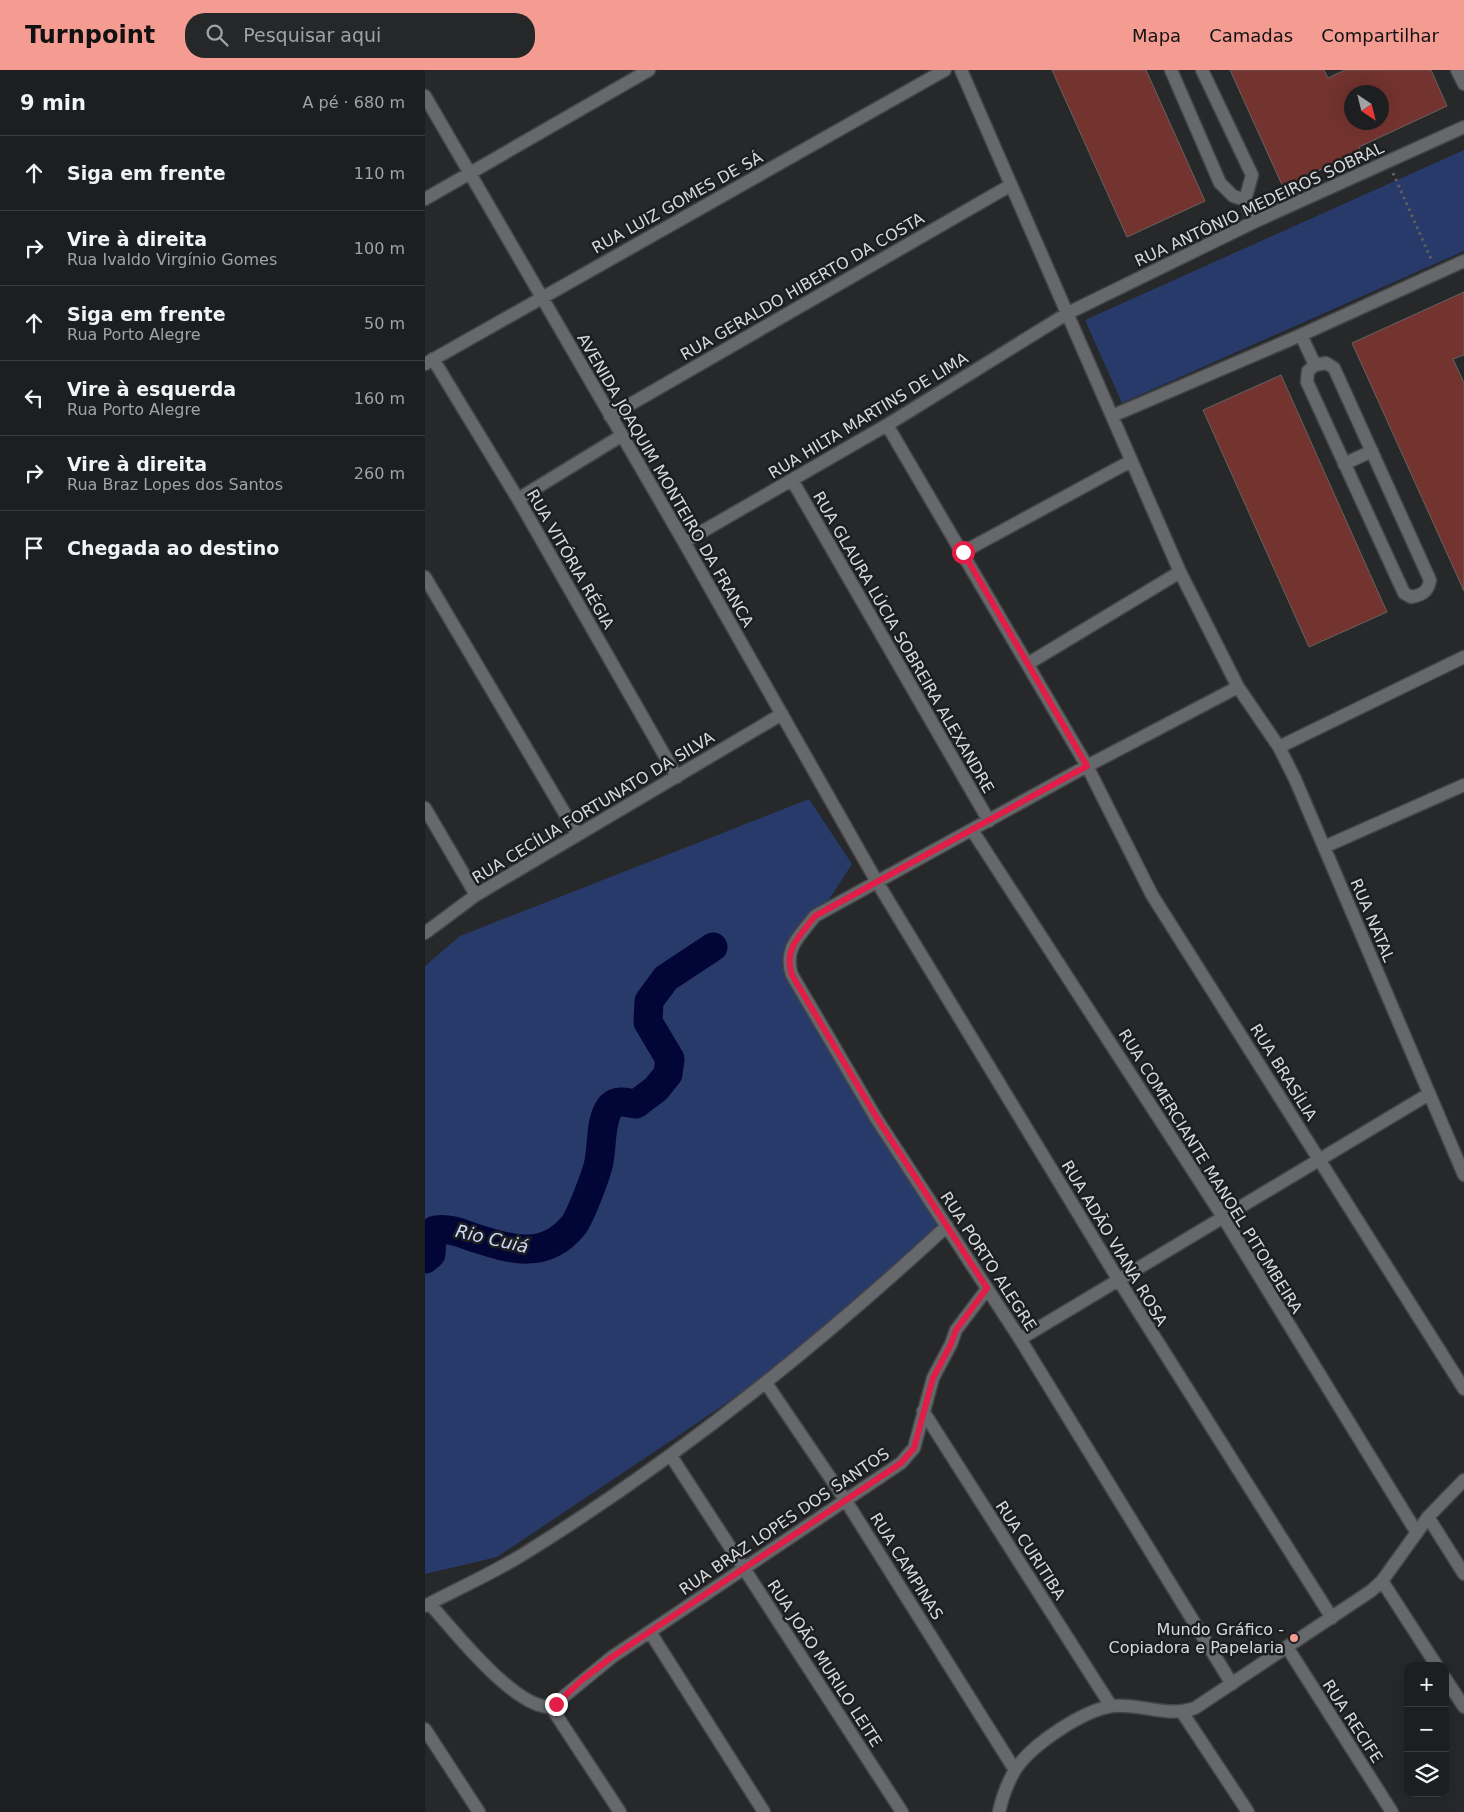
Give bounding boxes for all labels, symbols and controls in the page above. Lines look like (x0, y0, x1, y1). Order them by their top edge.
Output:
search box (185, 13, 535, 58)
text: Turnpoint (25, 21, 155, 49)
icon: search (203, 21, 231, 49)
text: Pesquisar aqui (243, 24, 381, 46)
text: Mapa (1132, 25, 1181, 46)
text: Camadas (1209, 25, 1293, 46)
text: Compartilhar (1321, 25, 1439, 46)
north arrow (1344, 85, 1389, 130)
text: 9 min (20, 91, 86, 115)
text: A pé · 680 m (303, 93, 405, 112)
street label: RUA ANTÔNIO MEDEIROS SOBRAL (1132, 138, 1387, 271)
street label: RUA LUIZ GOMES DE SÁ (588, 147, 766, 257)
icon: ahead (20, 159, 48, 187)
text: Siga em frente (67, 162, 226, 184)
text: 110 m (354, 164, 405, 183)
street label: RUA GERALDO HIBERTO DA COSTA (677, 209, 928, 364)
text: Vire à direita (67, 228, 207, 250)
icon: right (20, 234, 48, 262)
text: 100 m (354, 239, 405, 258)
text: Rua Ivaldo Virgínio Gomes (67, 250, 277, 269)
text: Siga em frente (67, 303, 226, 325)
icon: ahead (20, 309, 48, 337)
text: 50 m (364, 314, 405, 333)
text: Rua Porto Alegre (67, 325, 200, 344)
street label: AVENIDA JOAQUIM MONTEIRO DA FRANCA (573, 330, 758, 630)
street label: RUA HILTA MARTINS DE LIMA (765, 348, 971, 483)
text: Vire à esquerda (67, 378, 236, 400)
icon: left (20, 384, 48, 412)
text: 160 m (354, 389, 405, 408)
text: Rua Porto Alegre (67, 400, 200, 419)
text: Vire à direita (67, 453, 207, 475)
icon: right (20, 459, 48, 487)
text: 260 m (354, 464, 405, 483)
text: Rua Braz Lopes dos Santos (67, 475, 283, 494)
street label: RUA VITÓRIA RÉGIA (523, 486, 618, 632)
street label: RUA GLAURA LÚCIA SOBREIRA ALEXANDRE (809, 488, 998, 796)
icon: arrive (20, 534, 48, 562)
text: Chegada ao destino (67, 537, 279, 559)
route start (952, 541, 975, 564)
street label: RUA CECÍLIA FORTUNATO DA SILVA (469, 727, 718, 887)
street label: RUA NATAL (1346, 876, 1399, 965)
street label: RUA BRASÍLIA (1246, 1020, 1321, 1124)
street label: RUA COMERCIANTE MANOEL PITOMBEIRA (1115, 1026, 1307, 1317)
street label: RUA ADÃO VIANA ROSA (1058, 1157, 1172, 1330)
street label: RUA PORTO ALEGRE (936, 1188, 1041, 1334)
water label: Rio Cuiá (454, 1220, 531, 1257)
street label: RUA BRAZ LOPES DOS SANTOS (676, 1444, 893, 1599)
street label: RUA CURITIBA (992, 1497, 1070, 1603)
street label: RUA CAMPINAS (866, 1509, 947, 1623)
street label: RUA JOÃO MURILO LEITE (763, 1576, 886, 1750)
place label: Mundo Gráfico - Copiadora e Papelaria (1108, 1620, 1284, 1657)
marker: Mundo Gráfico - Copiadora e Papelaria (1288, 1632, 1300, 1644)
map controls (1404, 1662, 1449, 1797)
button: + (1404, 1662, 1449, 1707)
street label: RUA RECIFE (1319, 1676, 1386, 1766)
route end (545, 1693, 568, 1716)
button: − (1404, 1707, 1449, 1752)
button: layers (1404, 1752, 1449, 1797)

